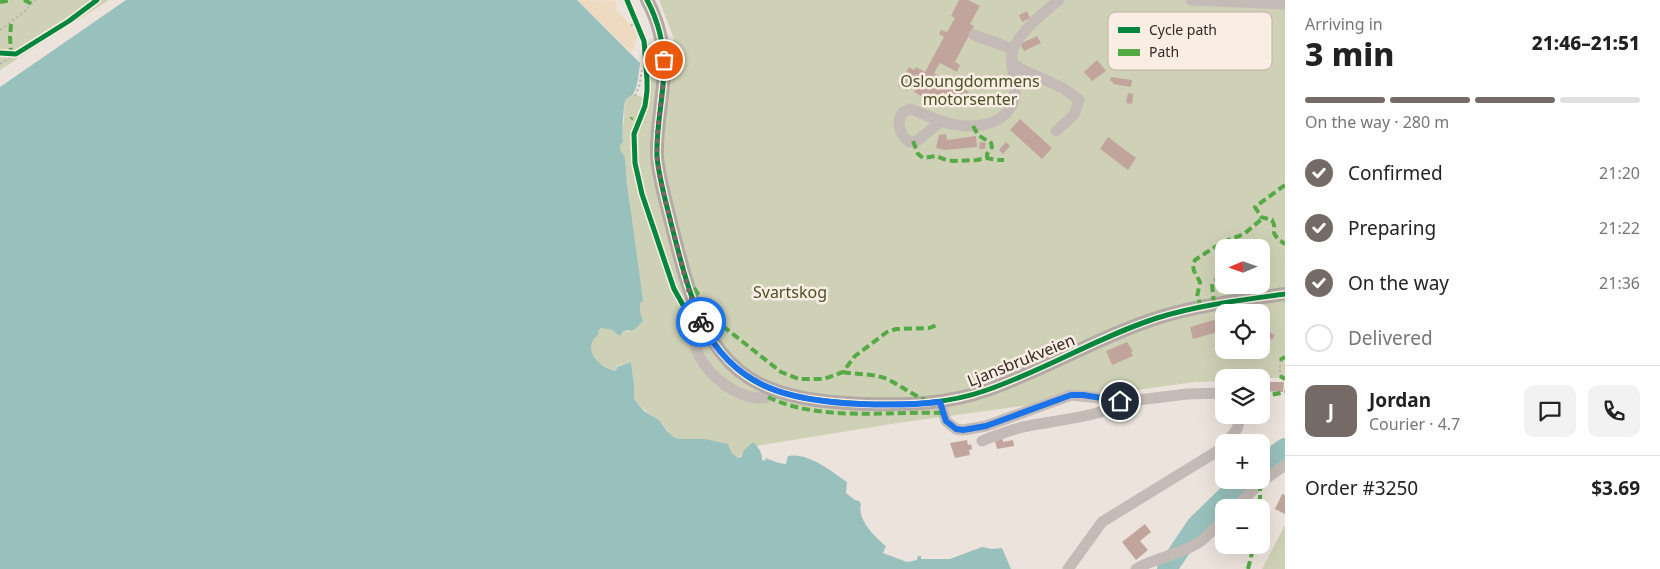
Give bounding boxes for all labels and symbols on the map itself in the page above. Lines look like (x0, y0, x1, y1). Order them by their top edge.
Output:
legend (1108, 12, 1272, 70)
text: Cycle path (1149, 20, 1217, 39)
pin (643, 39, 685, 81)
text: Path (1149, 42, 1179, 61)
park label: Osloungdommens motorsenter (900, 70, 1040, 110)
north arrow (1215, 239, 1270, 294)
park label: Svartskog (753, 281, 827, 303)
courier (676, 297, 726, 347)
street label: Ljansbrukveien (964, 328, 1078, 392)
pin (1099, 380, 1141, 422)

